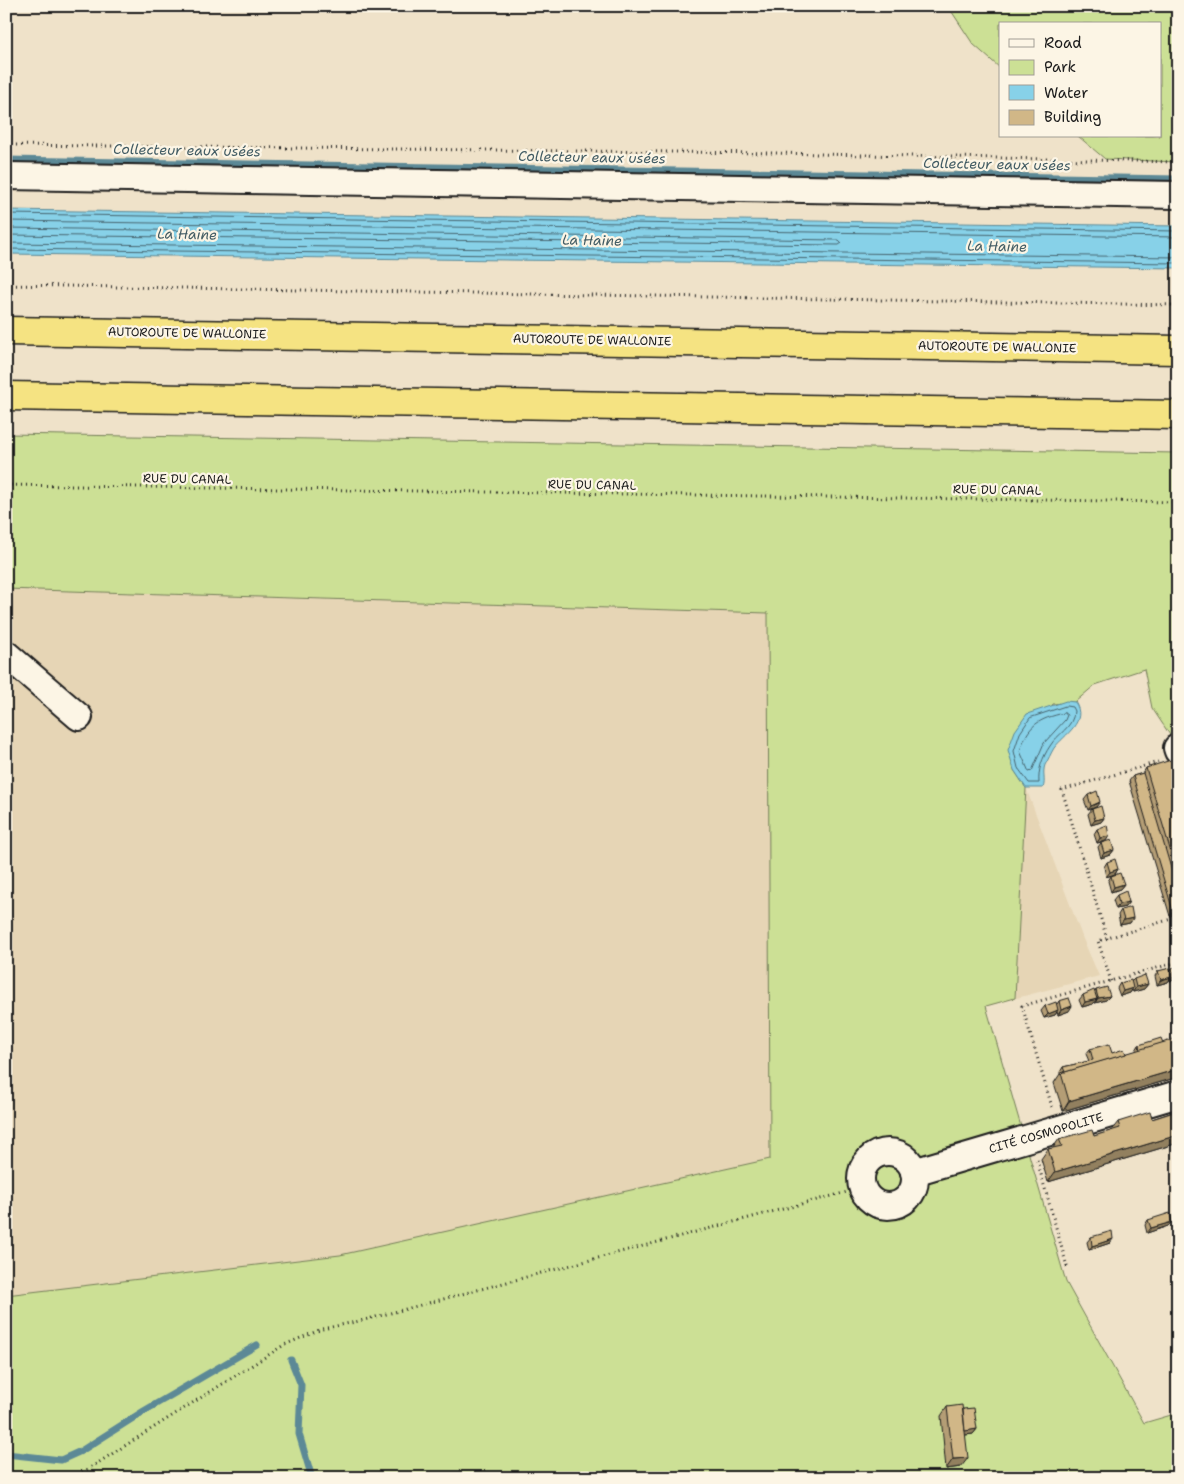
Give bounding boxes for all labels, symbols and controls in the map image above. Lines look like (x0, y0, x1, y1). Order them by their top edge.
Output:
legend (999, 22, 1162, 138)
text: Road (1044, 33, 1082, 53)
text: Park (1044, 57, 1076, 77)
text: Water (1044, 83, 1088, 103)
text: Building (1044, 107, 1101, 127)
water label: Collecteur eaux usées (113, 140, 261, 160)
water label: Collecteur eaux usées (518, 147, 666, 167)
water label: Collecteur eaux usées (923, 154, 1071, 174)
water label: La Haine (157, 224, 217, 244)
water label: La Haine (562, 230, 622, 250)
water label: La Haine (967, 236, 1027, 256)
street label: AUTOROUTE DE WALLONIE (108, 324, 266, 342)
street label: AUTOROUTE DE WALLONIE (513, 331, 671, 349)
street label: AUTOROUTE DE WALLONIE (918, 338, 1076, 356)
street label: RUE DU CANAL (143, 470, 232, 488)
street label: RUE DU CANAL (548, 476, 637, 494)
street label: RUE DU CANAL (953, 481, 1042, 499)
street label: CITÉ COSMOPOLITE (987, 1109, 1105, 1157)

